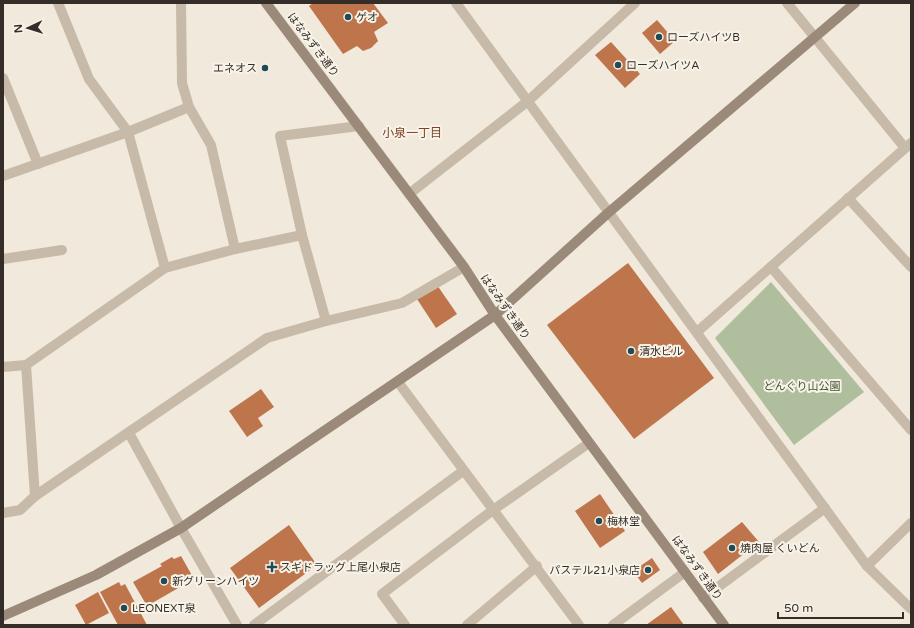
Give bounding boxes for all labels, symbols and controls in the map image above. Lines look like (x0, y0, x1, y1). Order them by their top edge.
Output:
north arrow (8, 8, 48, 48)
street label: はなみずき通り (285, 10, 341, 80)
place label: ゲオ (356, 11, 378, 24)
marker: ゲオ (343, 12, 353, 22)
text: N (12, 24, 25, 34)
place label: ローズハイツB (667, 31, 740, 44)
marker: ローズハイツB (654, 32, 664, 42)
place label: ローズハイツA (626, 59, 699, 72)
marker: ローズハイツA (613, 60, 623, 70)
place label: エネオス (213, 62, 257, 75)
marker: エネオス (260, 63, 270, 73)
district label: 小泉一丁目 (382, 126, 442, 140)
street label: はなみずき通り (478, 272, 532, 342)
place label: 清水ビル (639, 345, 683, 358)
marker: 清水ビル (626, 346, 636, 356)
park label: どんぐり山公園 (764, 380, 841, 393)
place label: 梅林堂 (607, 515, 640, 528)
marker: 梅林堂 (594, 516, 604, 526)
street label: はなみずき通り (669, 533, 725, 603)
place label: 焼肉屋 くいどん (740, 542, 820, 555)
marker: 焼肉屋 くいどん (727, 543, 737, 553)
place label: スギドラッグ上尾小泉店 (280, 561, 401, 574)
marker: スギドラッグ上尾小泉店 (267, 562, 277, 572)
place label: パステル21小泉店 (549, 564, 640, 577)
marker: パステル21小泉店 (643, 565, 653, 575)
place label: 新グリーンハイツ (172, 575, 259, 588)
marker: 新グリーンハイツ (159, 576, 169, 586)
scale bar (778, 594, 903, 620)
text: 50 m (784, 601, 813, 615)
place label: LEONEXT泉 (132, 602, 196, 615)
marker: LEONEXT泉 (119, 603, 129, 613)

